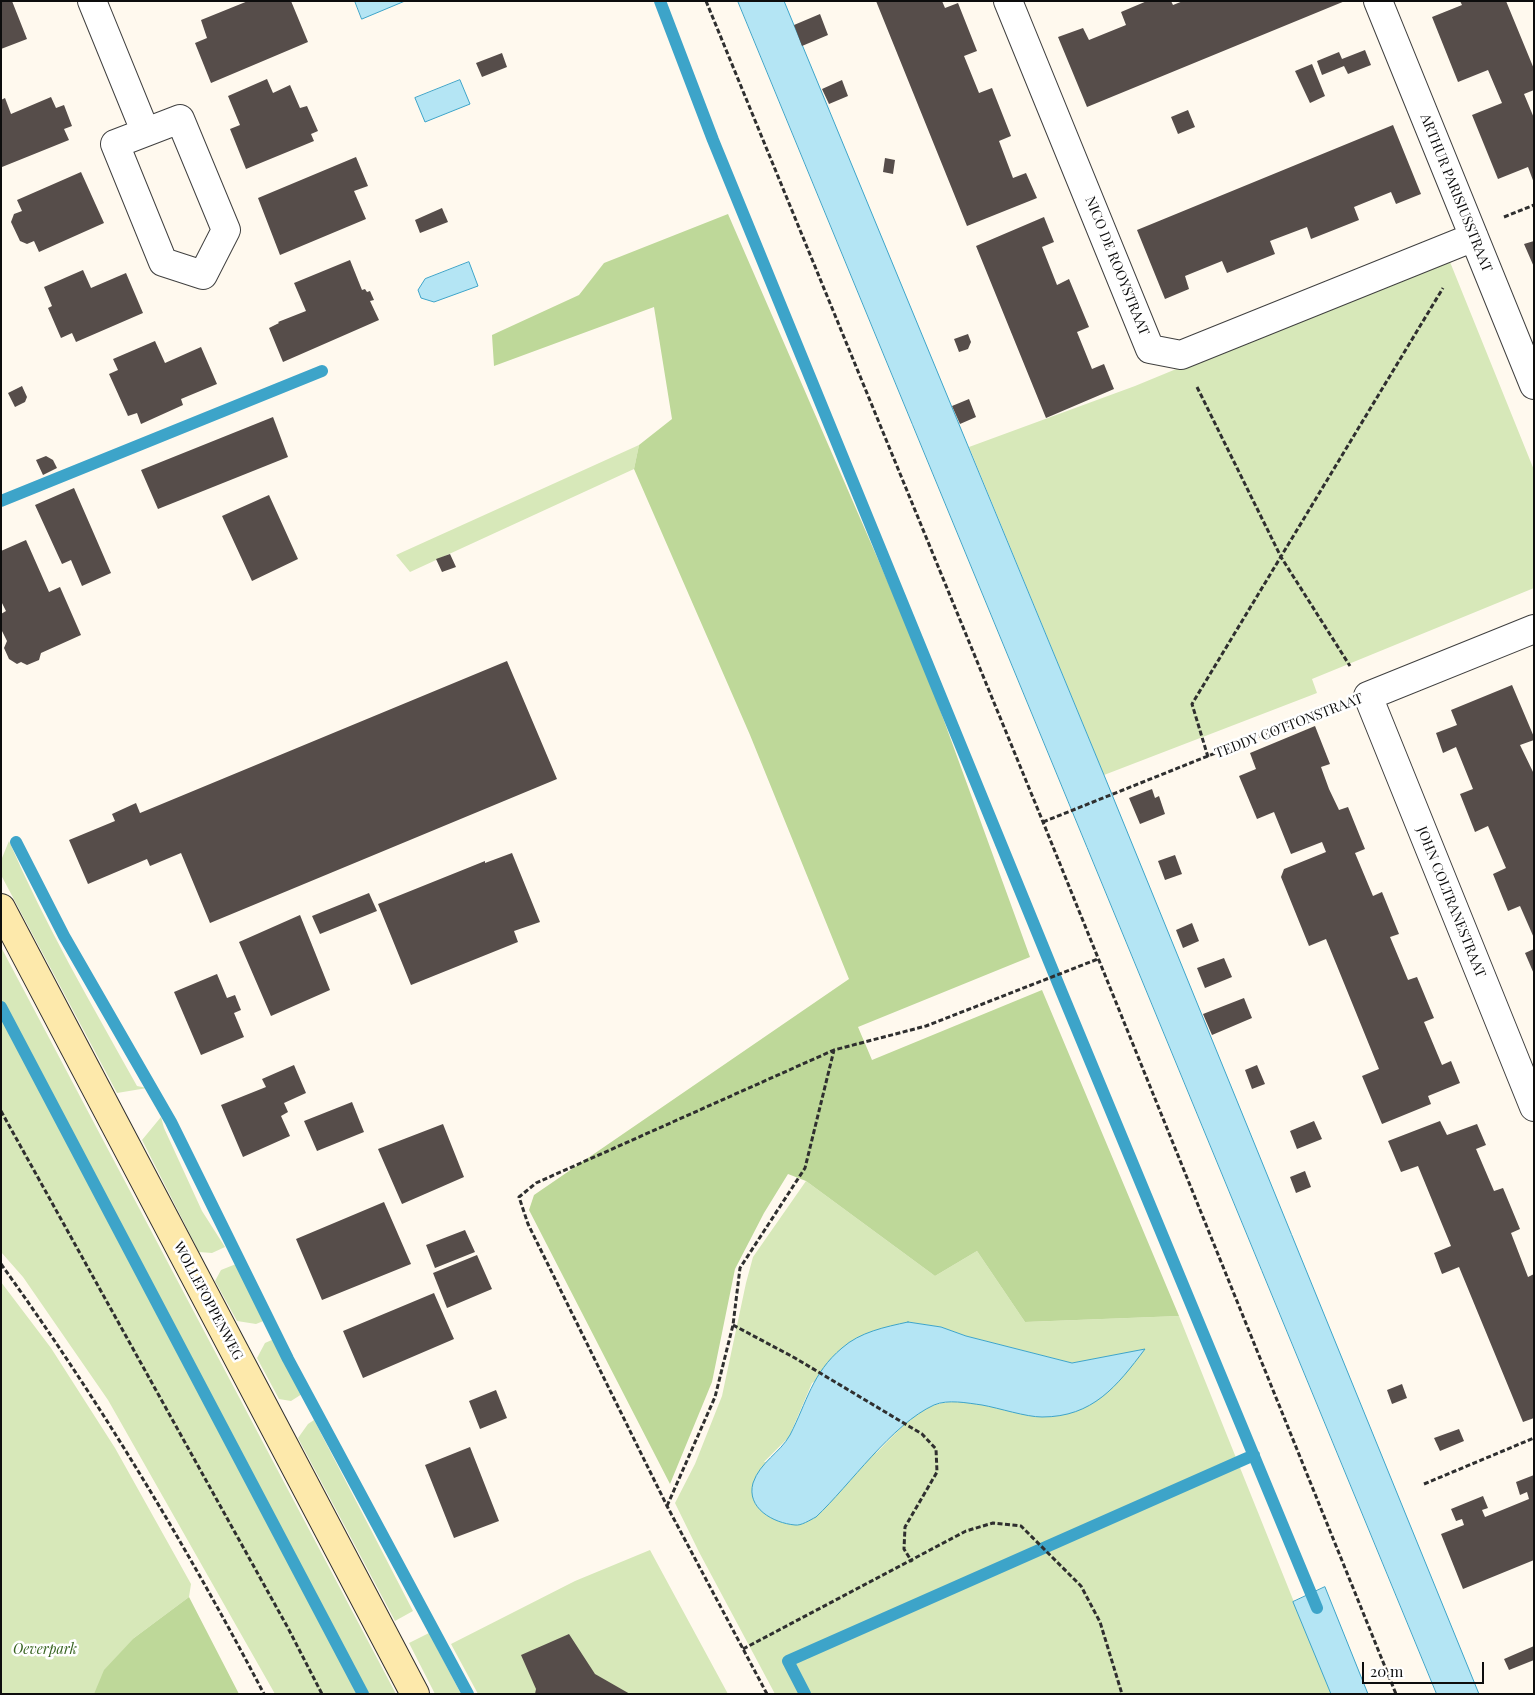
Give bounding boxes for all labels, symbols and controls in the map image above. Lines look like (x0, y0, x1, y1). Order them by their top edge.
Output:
street label: ARTHUR PARISIUSSTRAAT (1417, 111, 1495, 275)
street label: NICO DE ROOYSTRAAT (1081, 194, 1153, 338)
street label: TEDDY COTTONSTRAAT (1213, 690, 1365, 762)
street label: JOHN COLTRANESTRAAT (1413, 824, 1489, 980)
street label: WOLLEFOPPENWEG (170, 1239, 246, 1363)
park label: Oeverpark (13, 1642, 77, 1658)
scale bar (1365, 1652, 1488, 1684)
text: 20 m (1370, 1661, 1403, 1681)

